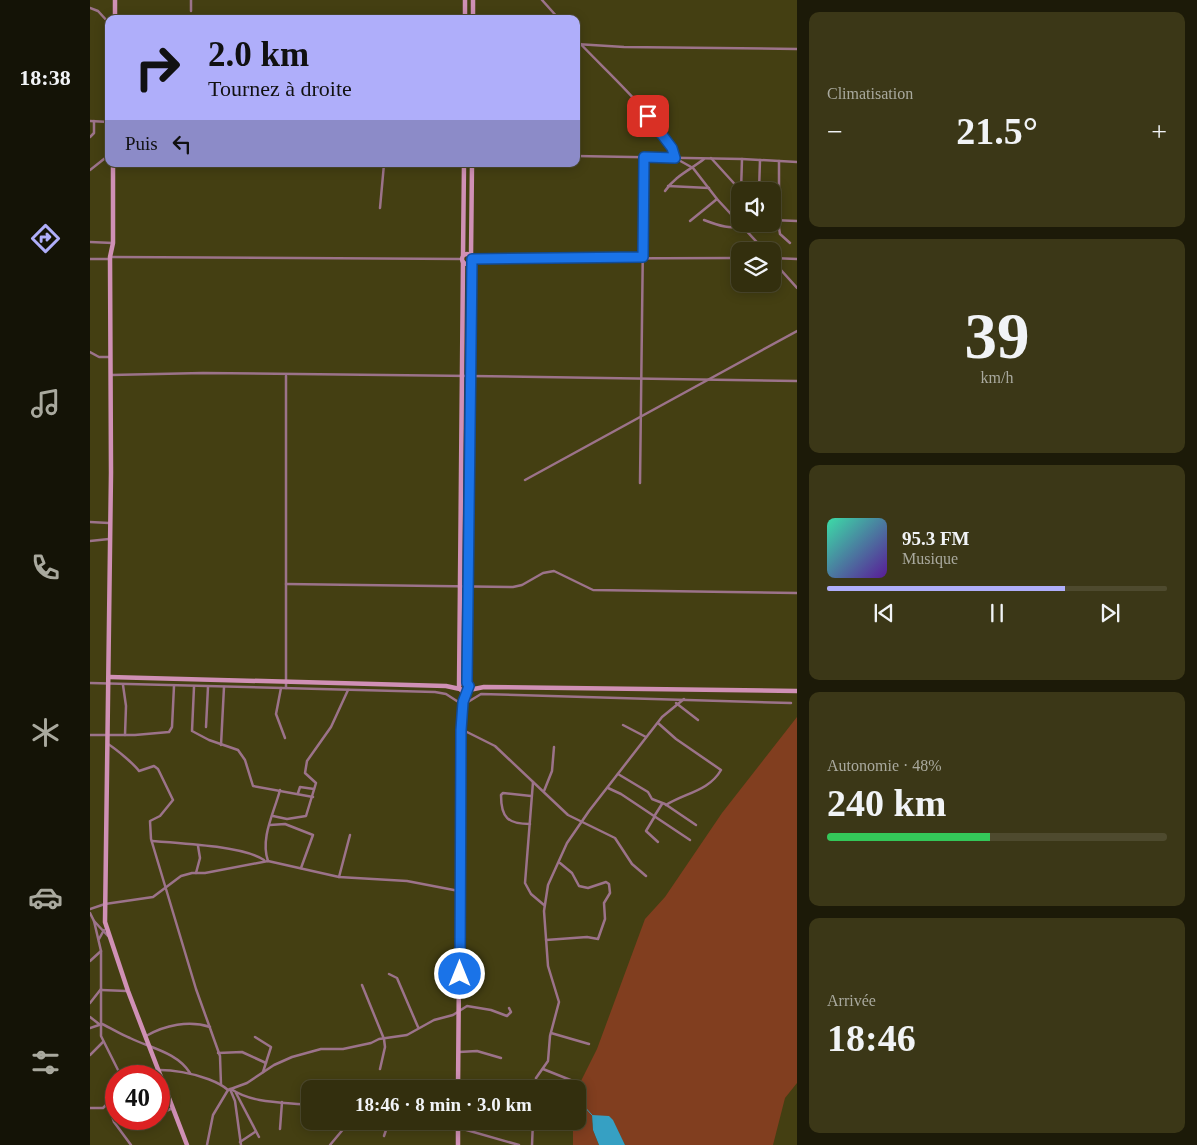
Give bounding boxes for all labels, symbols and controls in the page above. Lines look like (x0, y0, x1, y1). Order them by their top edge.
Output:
icon: right (125, 35, 190, 100)
text: 2.0 km (208, 35, 309, 74)
text: 18:38 (19, 65, 71, 90)
text: Tournez à droite (208, 76, 352, 101)
text: Climatisation (827, 85, 913, 102)
pin (627, 95, 669, 137)
icon: arrive (634, 102, 662, 130)
text: 21.5° (956, 110, 1038, 152)
text: − (827, 116, 843, 147)
text: + (1151, 116, 1167, 147)
icon: left (168, 130, 196, 158)
text: Puis (125, 133, 158, 154)
map controls (731, 182, 781, 292)
button: sound (731, 182, 781, 232)
icon: directions (28, 221, 63, 256)
button: layers (731, 242, 781, 292)
text: 39 (965, 300, 1030, 372)
text: km/h (981, 369, 1013, 386)
icon: music (28, 386, 63, 421)
text: 95.3 FM (902, 528, 970, 549)
icon: phone (28, 550, 63, 585)
text: Musique (902, 550, 958, 567)
icon: previous (870, 599, 898, 627)
icon: pause (983, 599, 1011, 627)
icon: next (1096, 599, 1124, 627)
icon: climate (28, 715, 63, 750)
text: Autonomie · 48% (827, 757, 942, 774)
text: 240 km (827, 782, 946, 824)
icon: car (28, 880, 63, 915)
position arrow (433, 947, 485, 999)
text: Arrivée (827, 992, 876, 1009)
text: 18:46 (827, 1017, 916, 1059)
icon: filters (28, 1045, 63, 1080)
speed limit sign: 40 (105, 1065, 170, 1130)
text: 18:46 · 8 min · 3.0 km (355, 1094, 532, 1115)

